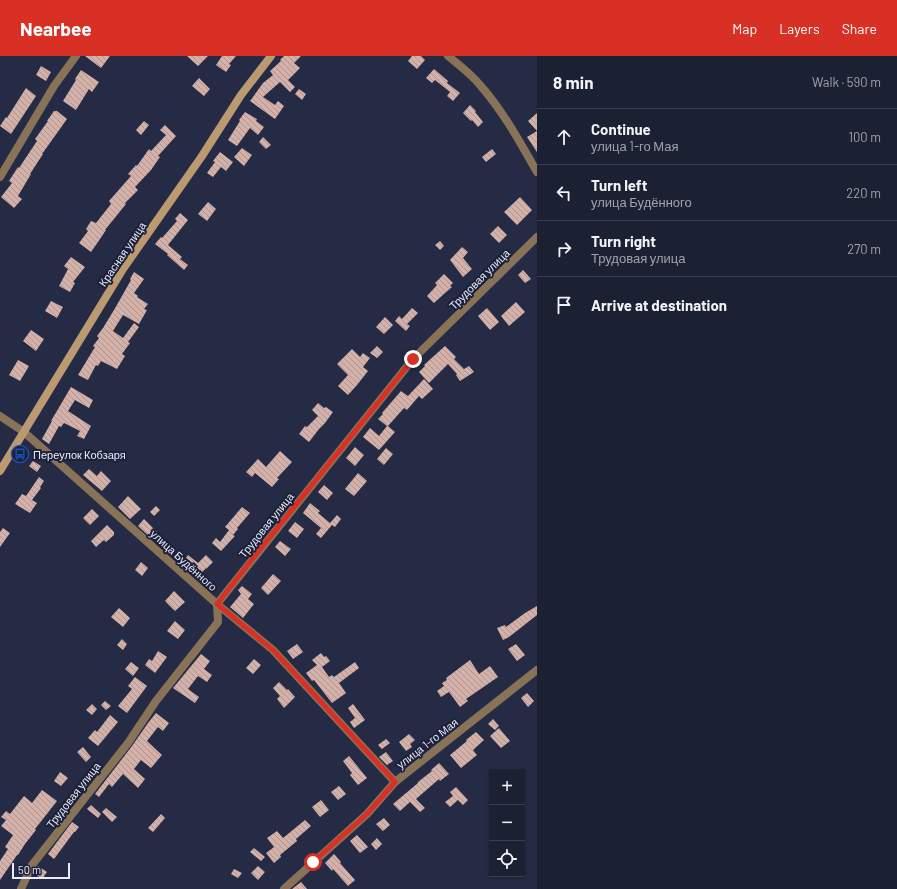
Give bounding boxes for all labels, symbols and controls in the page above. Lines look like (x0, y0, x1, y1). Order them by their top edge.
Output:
text: Nearbee (20, 17, 92, 40)
text: Map (732, 20, 757, 37)
text: Layers (779, 20, 820, 37)
text: Share (842, 20, 877, 37)
text: 8 min (553, 72, 593, 92)
text: Walk · 590 m (812, 74, 881, 90)
text: Continue (591, 120, 651, 138)
icon: ahead (553, 126, 575, 148)
text: 100 m (848, 129, 881, 145)
text: улица 1-го Мая (591, 138, 679, 154)
text: Turn left (591, 176, 647, 194)
icon: left (553, 182, 575, 204)
text: 220 m (846, 185, 881, 201)
text: улица Будённого (591, 194, 692, 210)
street label: Красная улица (96, 219, 149, 289)
text: Turn right (591, 232, 656, 250)
icon: right (553, 238, 575, 260)
text: 270 m (847, 241, 881, 257)
street label: Трудовая улица (446, 246, 512, 312)
text: Трудовая улица (591, 250, 686, 266)
icon: arrive (553, 294, 575, 316)
text: Arrive at destination (591, 296, 727, 314)
route end (404, 350, 422, 368)
bus stop icon: Переулок Кобзаря (10, 444, 30, 464)
place label: Переулок Кобзаря (33, 448, 126, 461)
street label: Трудовая улица (236, 489, 297, 560)
street label: улица Будённого (148, 527, 220, 593)
street label: улица 1-го Мая (394, 715, 460, 771)
street label: Трудовая улица (43, 759, 103, 831)
map controls (489, 769, 525, 877)
button: + (489, 769, 525, 805)
button: − (489, 805, 525, 841)
button: locate (489, 841, 525, 877)
route start (304, 853, 322, 871)
scale bar (12, 861, 70, 880)
text: 50 m (18, 863, 41, 876)

